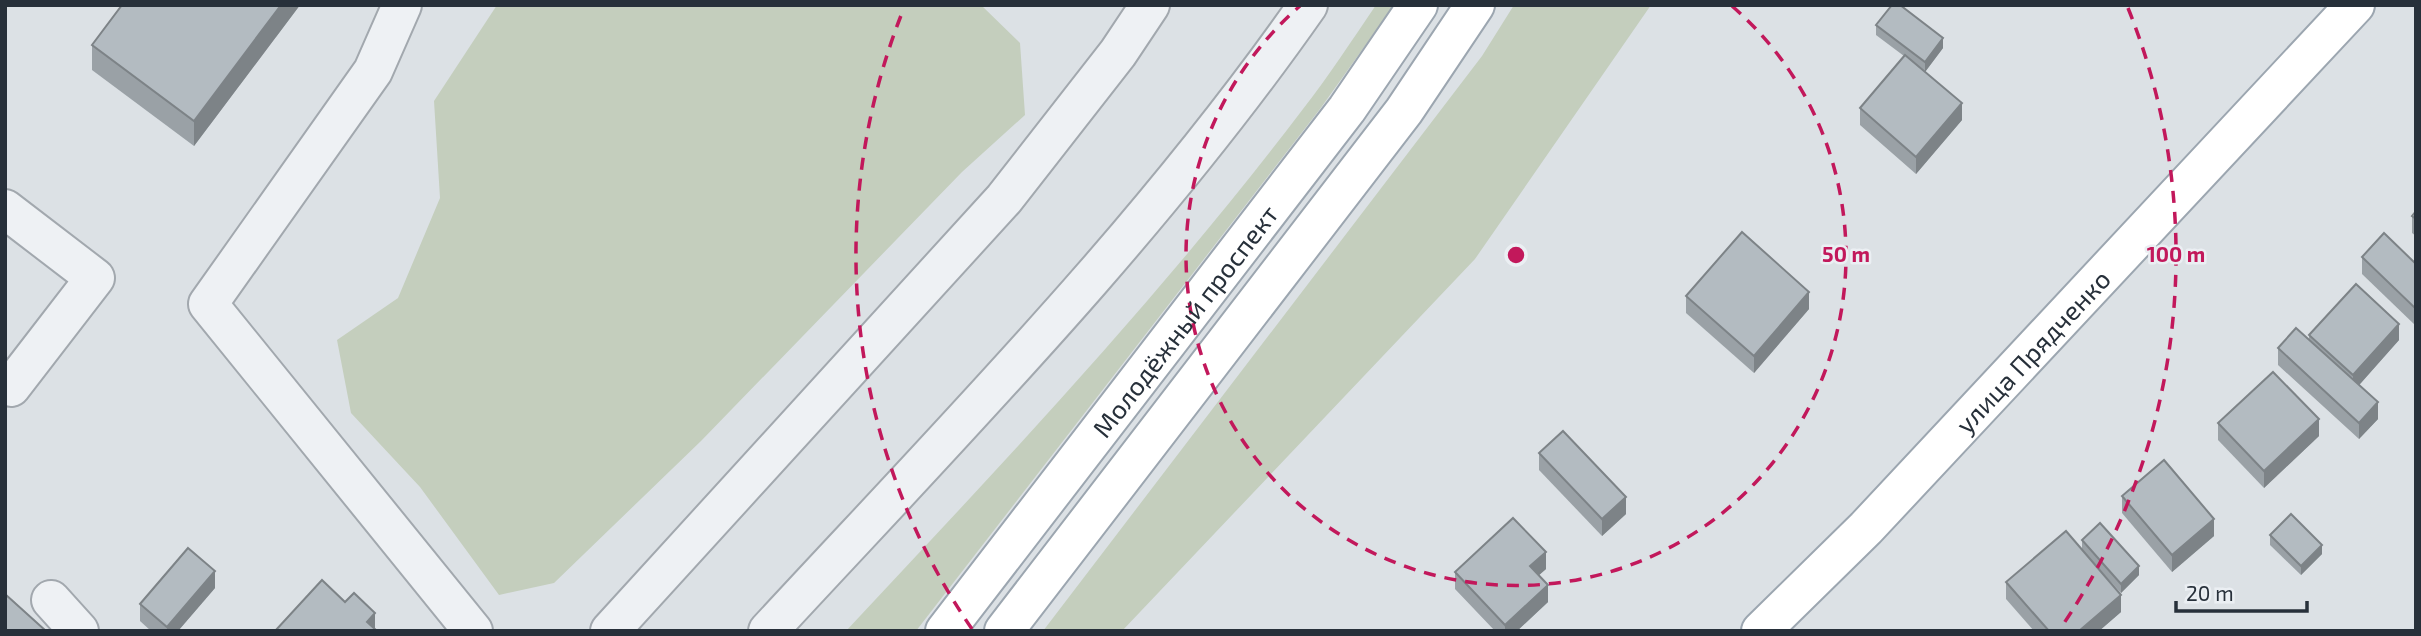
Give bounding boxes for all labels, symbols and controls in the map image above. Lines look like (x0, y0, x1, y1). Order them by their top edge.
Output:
street label: Молодёжный проспект (1085, 198, 1283, 443)
text: 50 m (1822, 241, 1870, 266)
text: 100 m (2147, 241, 2205, 266)
centre of rings (1504, 243, 1528, 267)
street label: улица Прядченко (1948, 263, 2116, 439)
scale bar (2176, 570, 2307, 614)
text: 20 m (2186, 580, 2234, 605)

